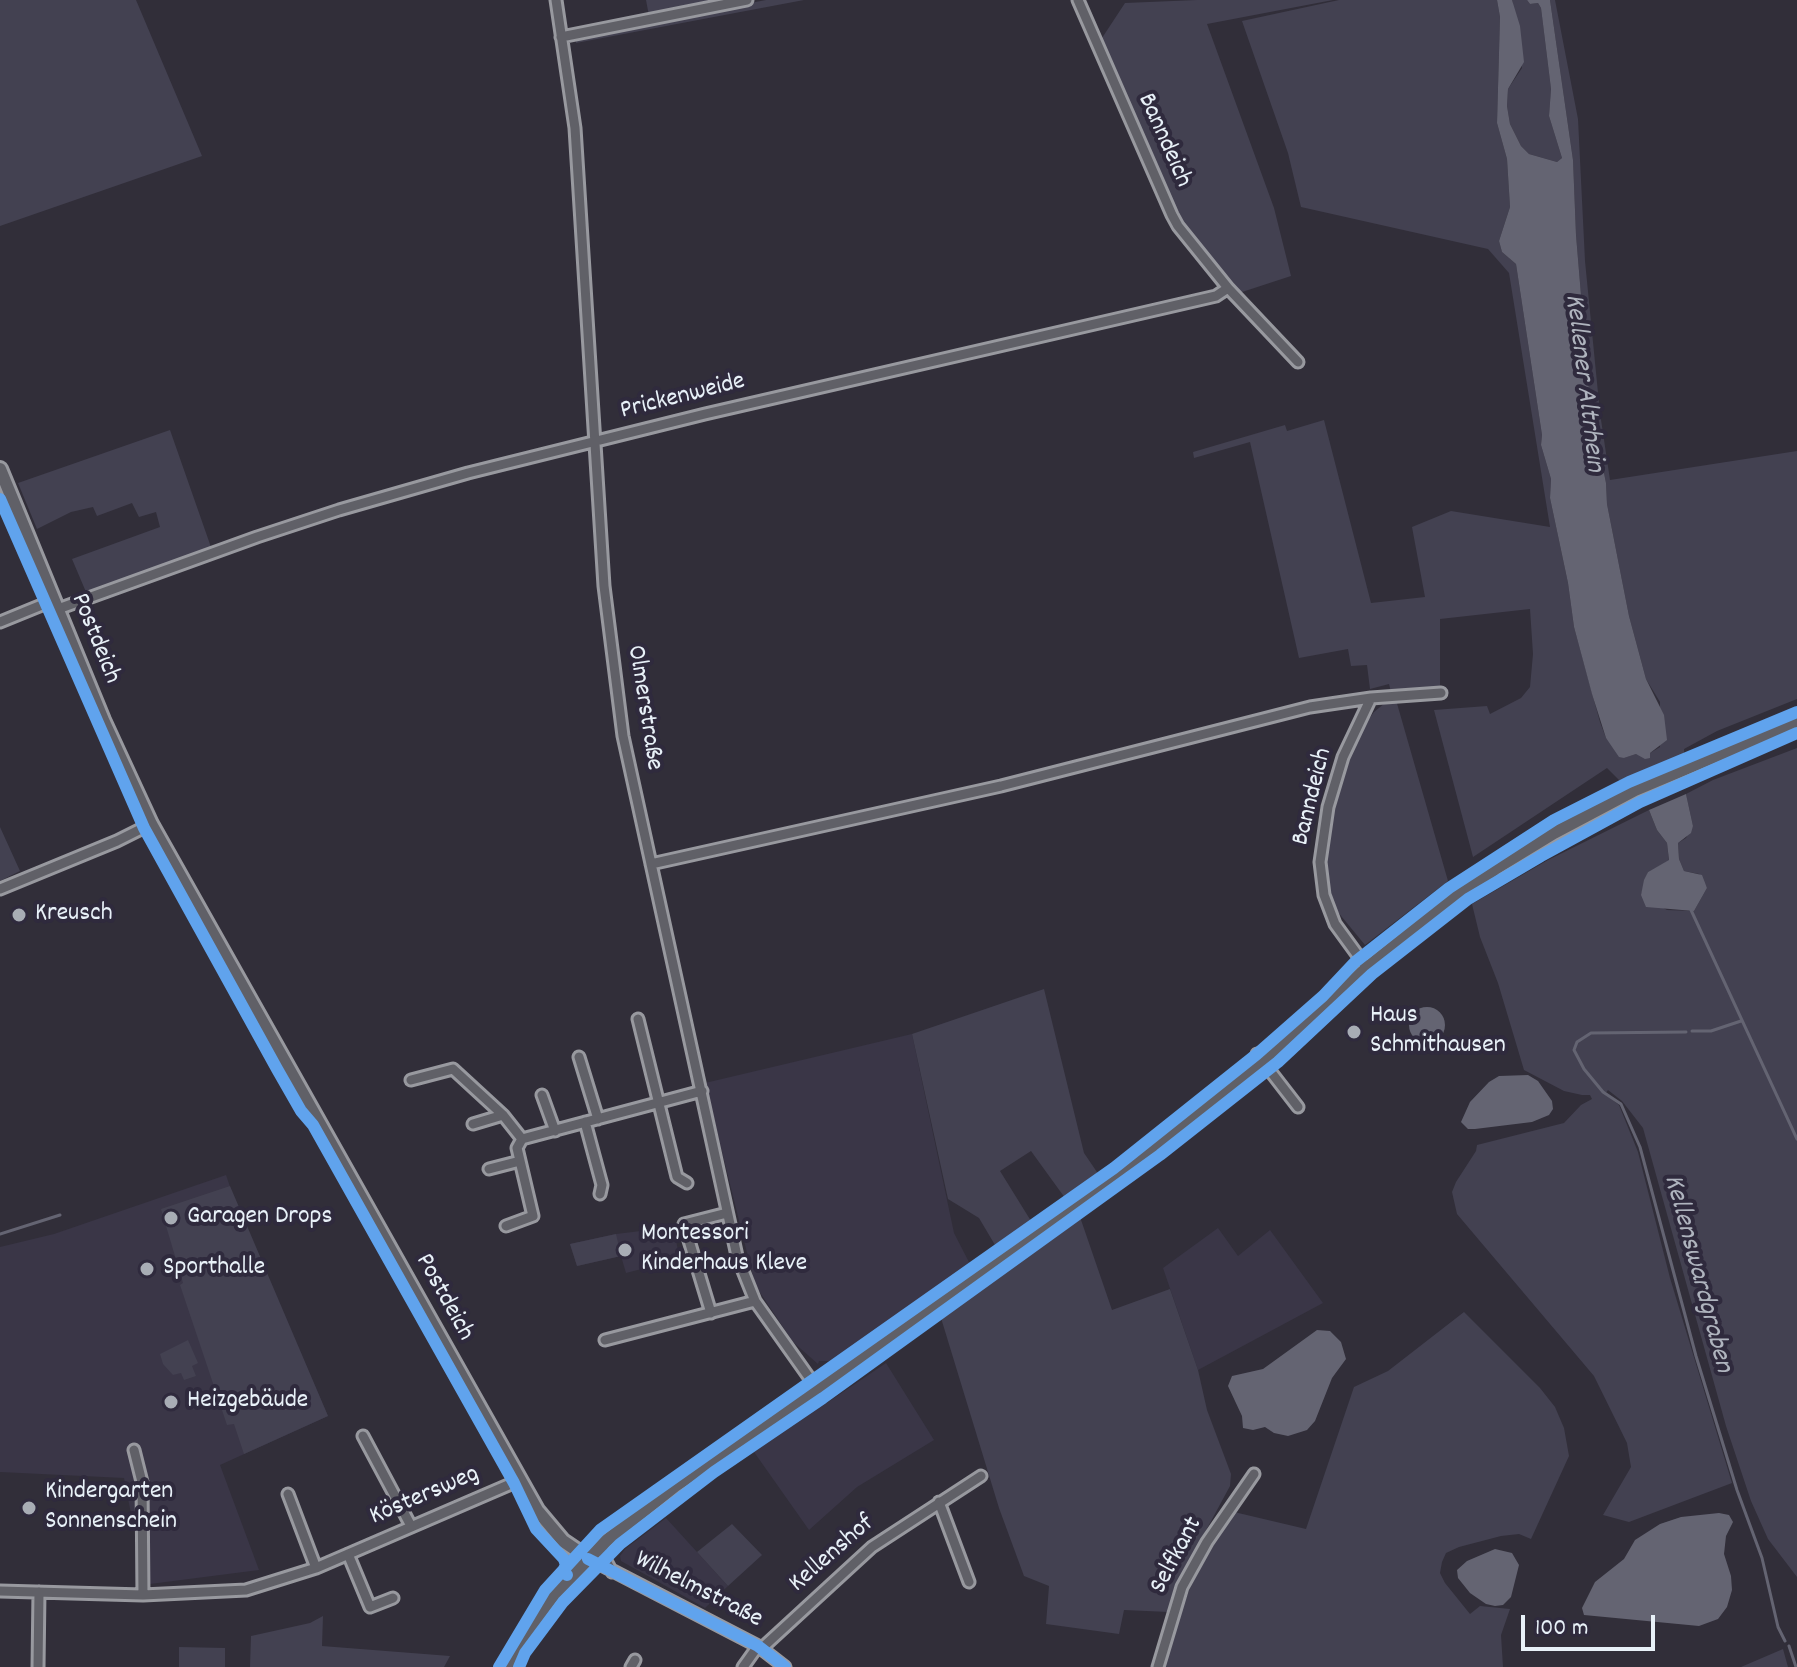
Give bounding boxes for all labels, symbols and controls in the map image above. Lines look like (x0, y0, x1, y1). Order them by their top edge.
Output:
street label: Banndeich (1129, 89, 1197, 193)
water label: Kellener Altrhein (1554, 292, 1610, 474)
street label: Prickenweide (617, 367, 749, 429)
street label: Postdeich (62, 589, 126, 689)
street label: Olmerstraße (618, 643, 668, 773)
street label: Banndeich (1287, 745, 1341, 849)
place label: Kreusch (35, 899, 113, 931)
marker: Kreusch (10, 906, 28, 924)
place label: Haus Schmithausen (1370, 1001, 1506, 1062)
marker: Haus Schmithausen (1345, 1023, 1363, 1041)
water label: Kellenswardgraben (1653, 1171, 1739, 1377)
place label: Garagen Drops (187, 1202, 333, 1234)
marker: Garagen Drops (162, 1209, 180, 1227)
place label: Montessori Kinderhaus Kleve (641, 1219, 807, 1280)
marker: Montessori Kinderhaus Kleve (616, 1241, 634, 1259)
street label: Postdeich (406, 1249, 480, 1347)
place label: Sporthalle (163, 1253, 265, 1285)
marker: Sporthalle (138, 1260, 156, 1278)
place label: Heizgebäude (187, 1386, 308, 1418)
marker: Heizgebäude (162, 1393, 180, 1411)
street label: Köstersweg (366, 1460, 484, 1534)
place label: Kindergarten Sonnenschein (45, 1477, 177, 1538)
marker: Kindergarten Sonnenschein (20, 1499, 38, 1517)
street label: Kellenshof (784, 1509, 882, 1601)
street label: Selfkant (1145, 1512, 1211, 1600)
street label: Wilhelmstraße (629, 1545, 767, 1637)
scale bar (1525, 1599, 1659, 1649)
text: 100 m (1535, 1612, 1588, 1646)

